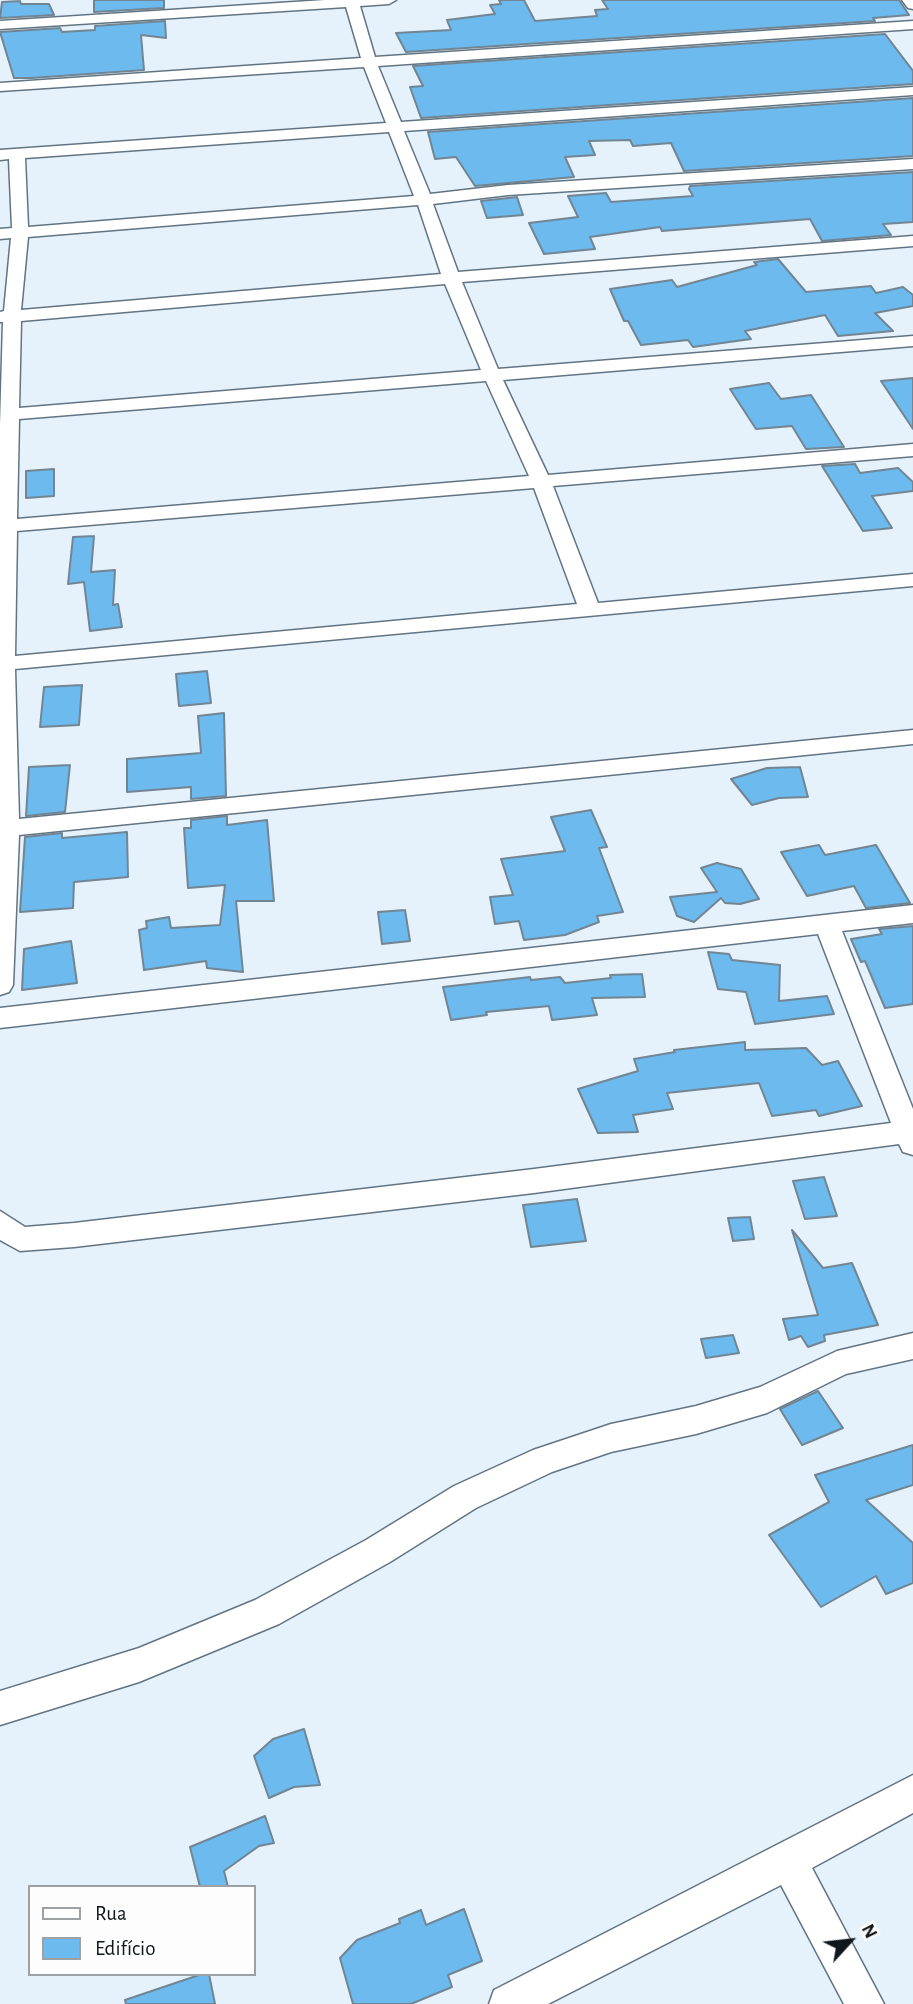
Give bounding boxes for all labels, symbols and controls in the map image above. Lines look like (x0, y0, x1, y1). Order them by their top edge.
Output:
legend (28, 1885, 256, 1976)
text: Rua (95, 1903, 127, 1924)
north arrow (815, 1906, 885, 1976)
text: N (858, 1921, 881, 1941)
text: Edifício (95, 1938, 155, 1959)

